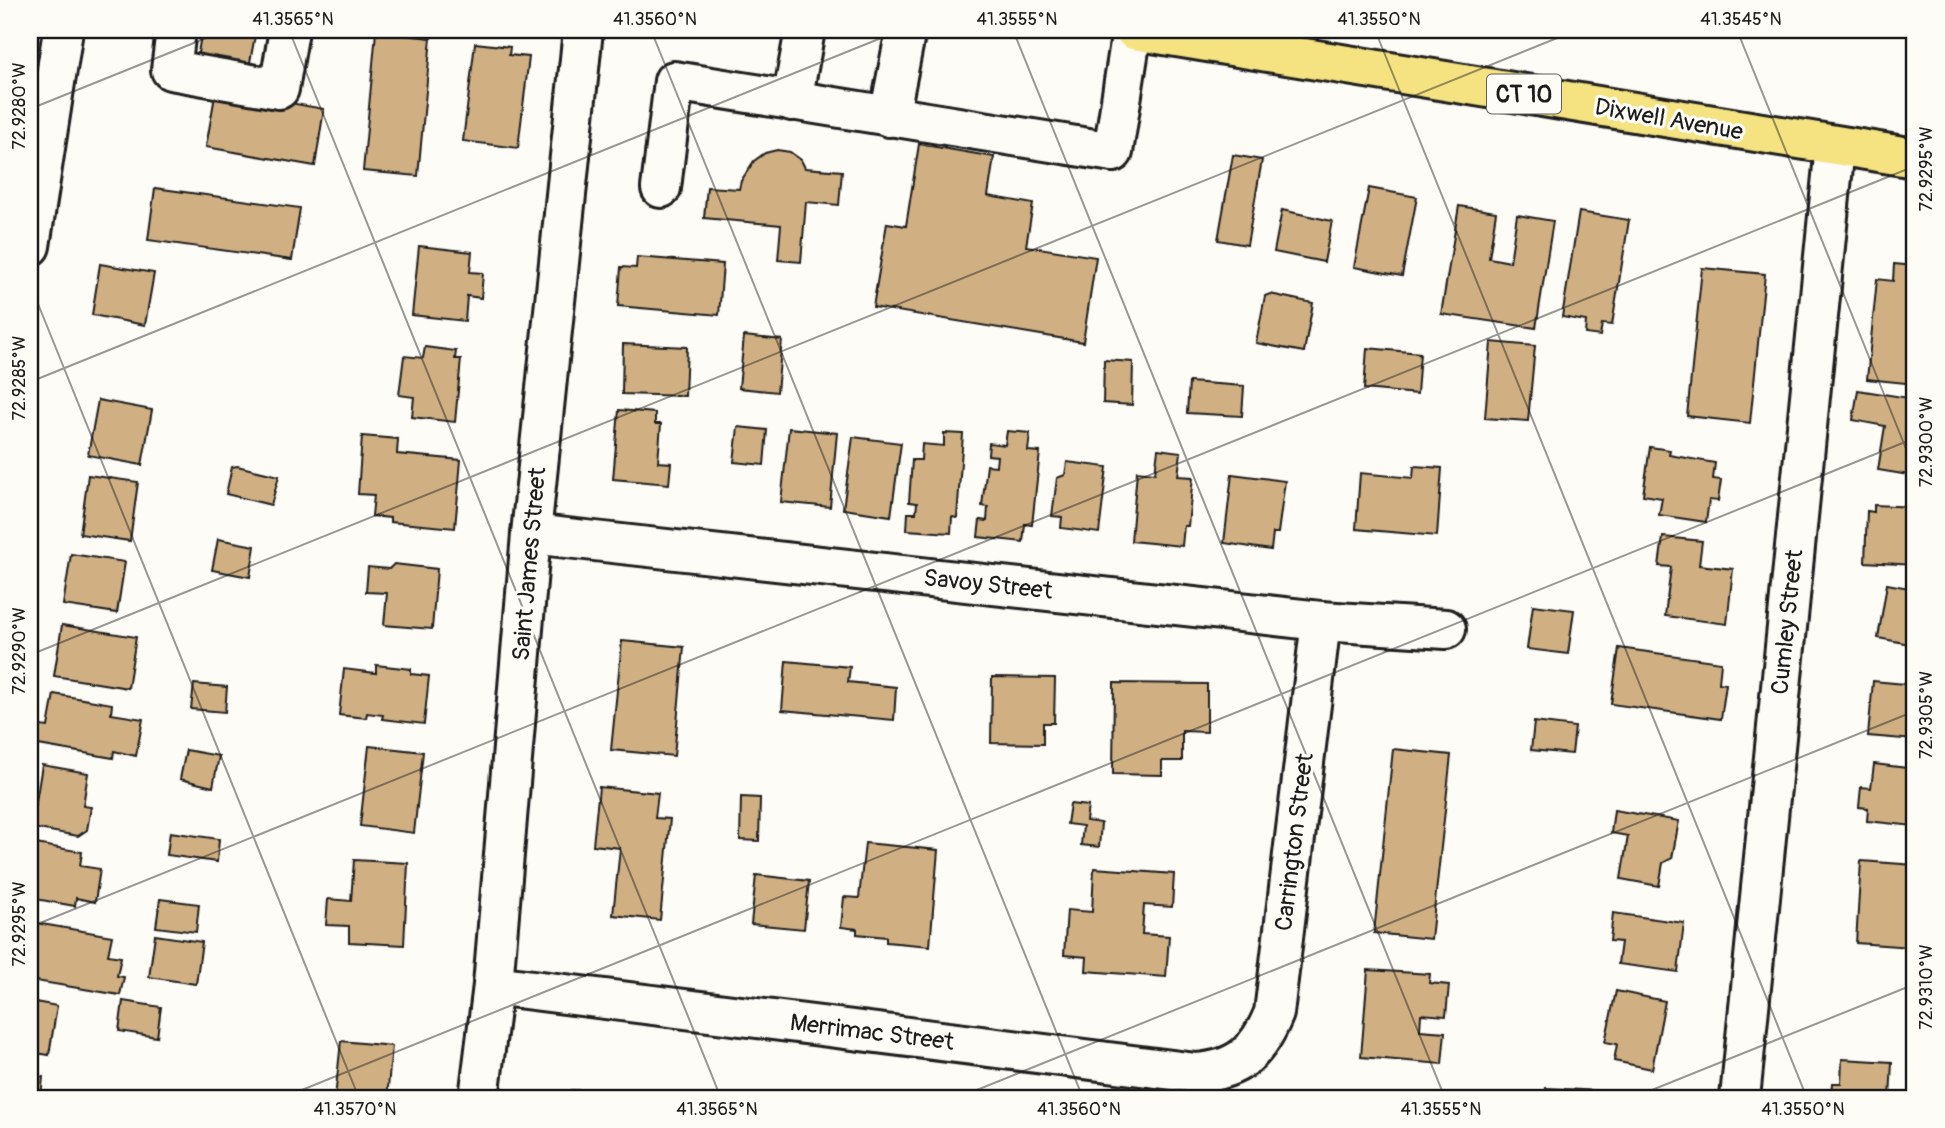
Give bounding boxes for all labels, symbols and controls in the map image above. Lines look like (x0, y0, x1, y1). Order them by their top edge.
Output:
text: 41.3565°N (252, 8, 334, 31)
text: 41.3560°N (613, 8, 697, 31)
text: 41.3555°N (977, 8, 1057, 31)
text: 41.3550°N (1337, 8, 1421, 31)
text: 41.3545°N (1700, 8, 1782, 31)
text: 72.9280°W (8, 62, 31, 150)
road number: CT 10 (1487, 74, 1561, 114)
street label: Dixwell Avenue (1593, 92, 1745, 147)
text: 72.9295°W (1915, 126, 1938, 212)
text: 72.9285°W (8, 336, 31, 420)
text: 72.9300°W (1915, 397, 1938, 487)
street label: Saint James Street (507, 466, 552, 662)
street label: Cumley Street (1765, 548, 1810, 696)
street label: Savoy Street (922, 563, 1054, 606)
text: 72.9290°W (8, 607, 31, 695)
text: 72.9305°W (1915, 671, 1938, 759)
street label: Carrington Street (1269, 751, 1320, 933)
text: 72.9295°W (8, 881, 31, 967)
text: 72.9310°W (1915, 944, 1938, 1030)
street label: Merrimac Street (788, 1008, 956, 1057)
text: 41.3570°N (313, 1098, 397, 1121)
text: 41.3565°N (676, 1098, 758, 1121)
text: 41.3560°N (1037, 1098, 1121, 1121)
text: 41.3555°N (1401, 1098, 1481, 1121)
text: 41.3550°N (1761, 1098, 1845, 1121)

